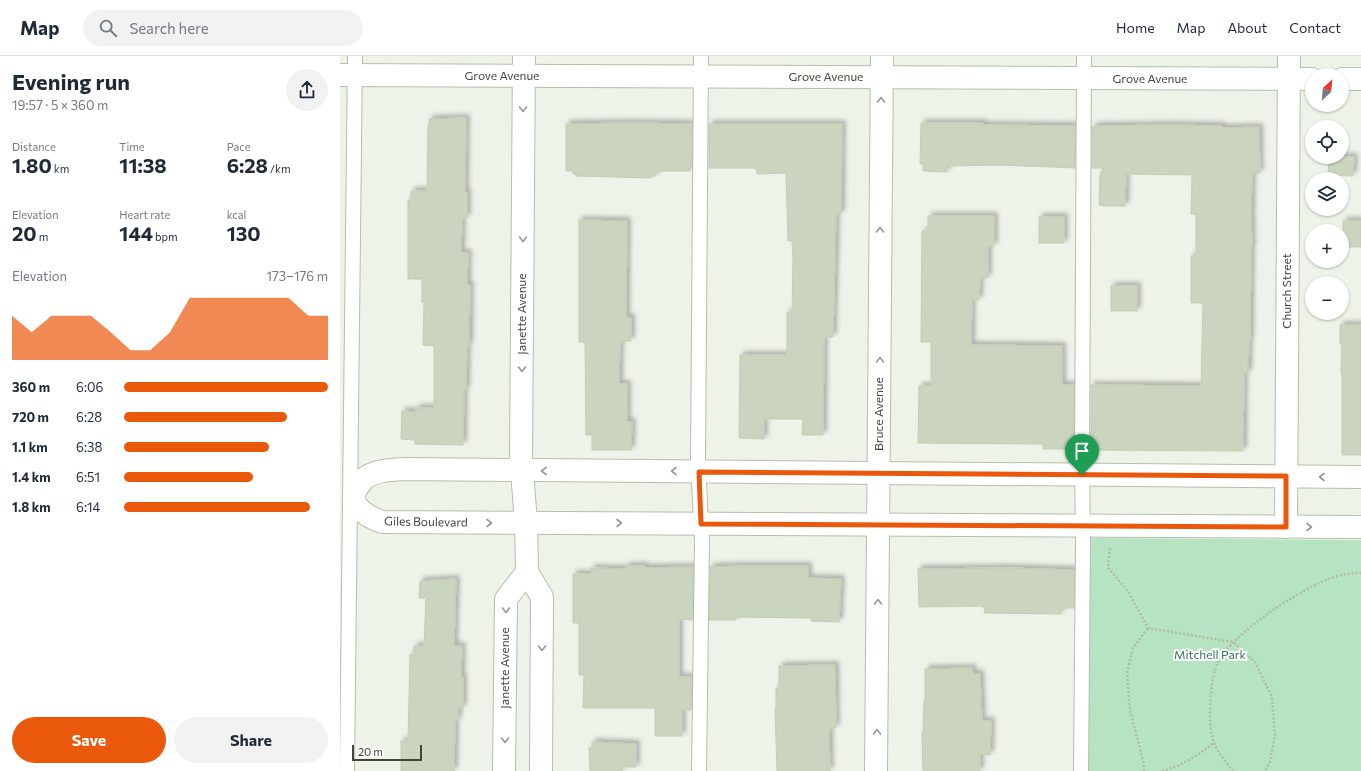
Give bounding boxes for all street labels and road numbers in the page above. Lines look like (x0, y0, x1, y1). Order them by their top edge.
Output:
street label: Grove Avenue (465, 68, 539, 82)
street label: Grove Avenue (789, 69, 863, 83)
street label: Grove Avenue (1113, 71, 1187, 85)
street label: Church Street (1279, 253, 1293, 329)
street label: Janette Avenue (514, 273, 529, 355)
street label: Bruce Avenue (871, 377, 885, 451)
street label: Giles Boulevard (384, 513, 468, 529)
street label: Janette Avenue (497, 627, 512, 709)

